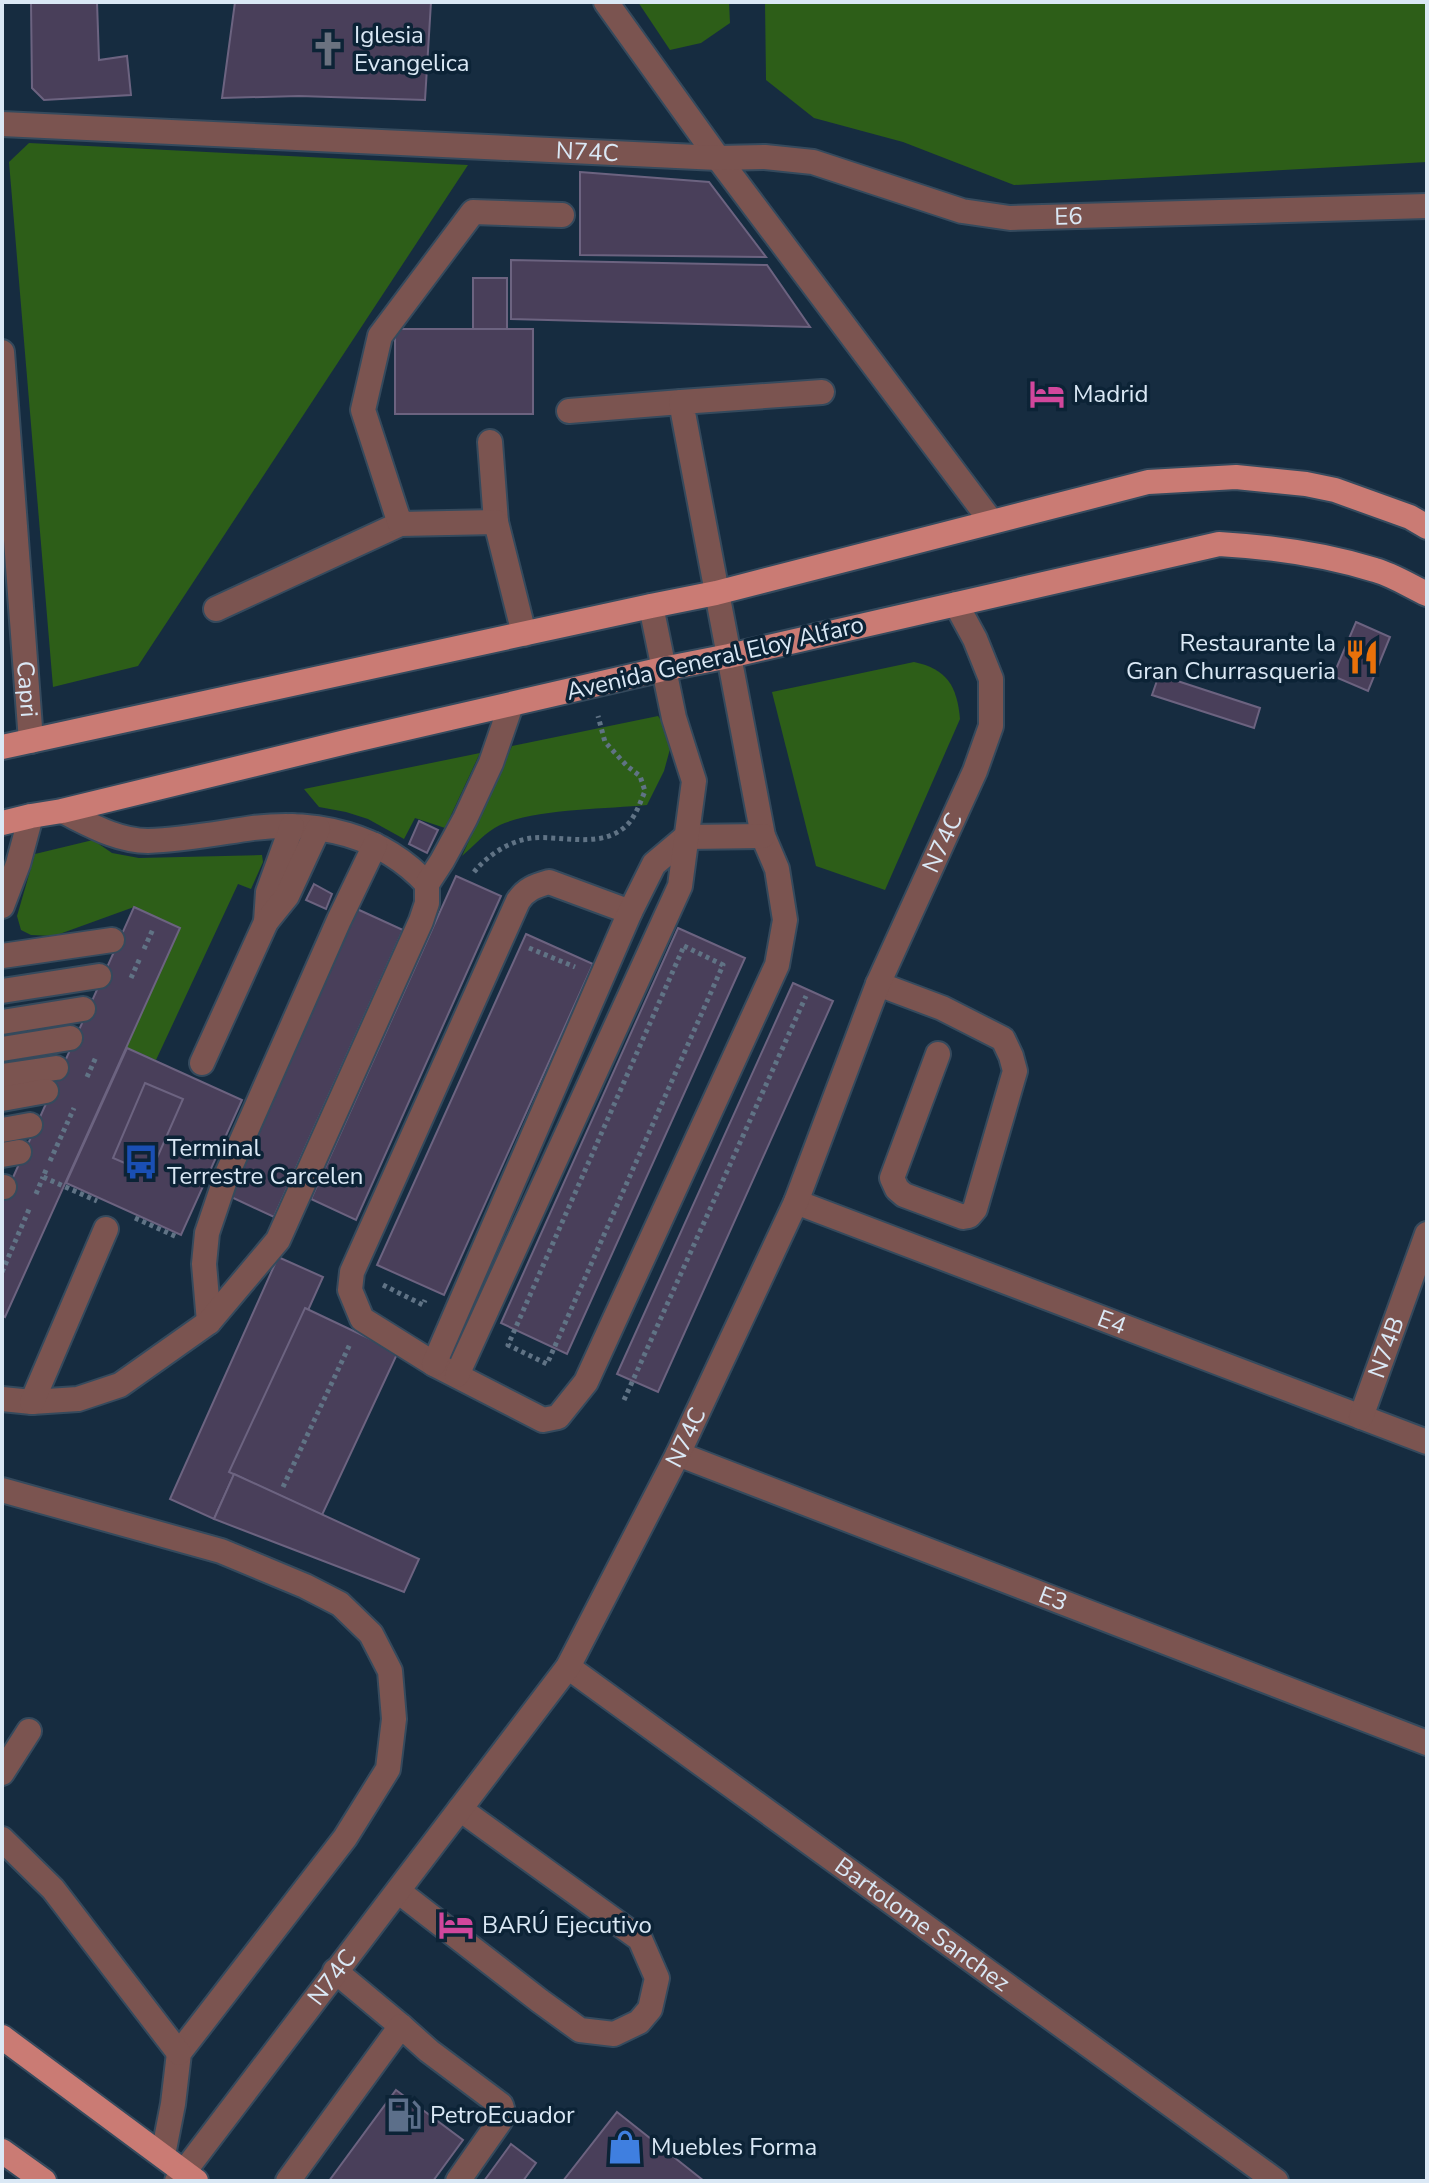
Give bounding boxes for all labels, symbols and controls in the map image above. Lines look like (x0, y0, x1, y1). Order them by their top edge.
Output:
place label: Iglesia Evangelica (354, 19, 470, 79)
church icon: Iglesia Evangelica (309, 30, 347, 68)
street label: N74C (555, 134, 619, 169)
street label: E6 (1054, 200, 1083, 233)
hotel icon: Madrid (1028, 375, 1066, 413)
place label: Madrid (1073, 378, 1148, 410)
street label: Avenida General Eloy Alfaro (563, 608, 867, 708)
place label: Restaurante la Gran Churrasqueria (1126, 627, 1336, 687)
restaurant icon: Restaurante la Gran Churrasqueria (1343, 638, 1381, 676)
street label: Capri (9, 660, 45, 719)
street label: N74C (915, 807, 970, 878)
place label: Terminal Terrestre Carcelen (167, 1132, 363, 1192)
bus stop icon: Terminal Terrestre Carcelen (122, 1143, 160, 1181)
street label: E4 (1093, 1302, 1131, 1342)
street label: N74B (1360, 1312, 1412, 1382)
street label: N74C (658, 1402, 714, 1473)
street label: E3 (1034, 1579, 1072, 1619)
street label: Bartolome Sanchez (828, 1850, 1017, 1999)
hotel icon: BARÚ Ejecutivo (437, 1906, 475, 1944)
place label: BARÚ Ejecutivo (482, 1909, 652, 1941)
street label: N74C (300, 1943, 364, 2012)
fuel station icon: PetroEcuador (385, 2096, 423, 2134)
place label: PetroEcuador (430, 2099, 575, 2131)
shop icon: Muebles Forma (606, 2128, 644, 2166)
place label: Muebles Forma (651, 2131, 817, 2163)

